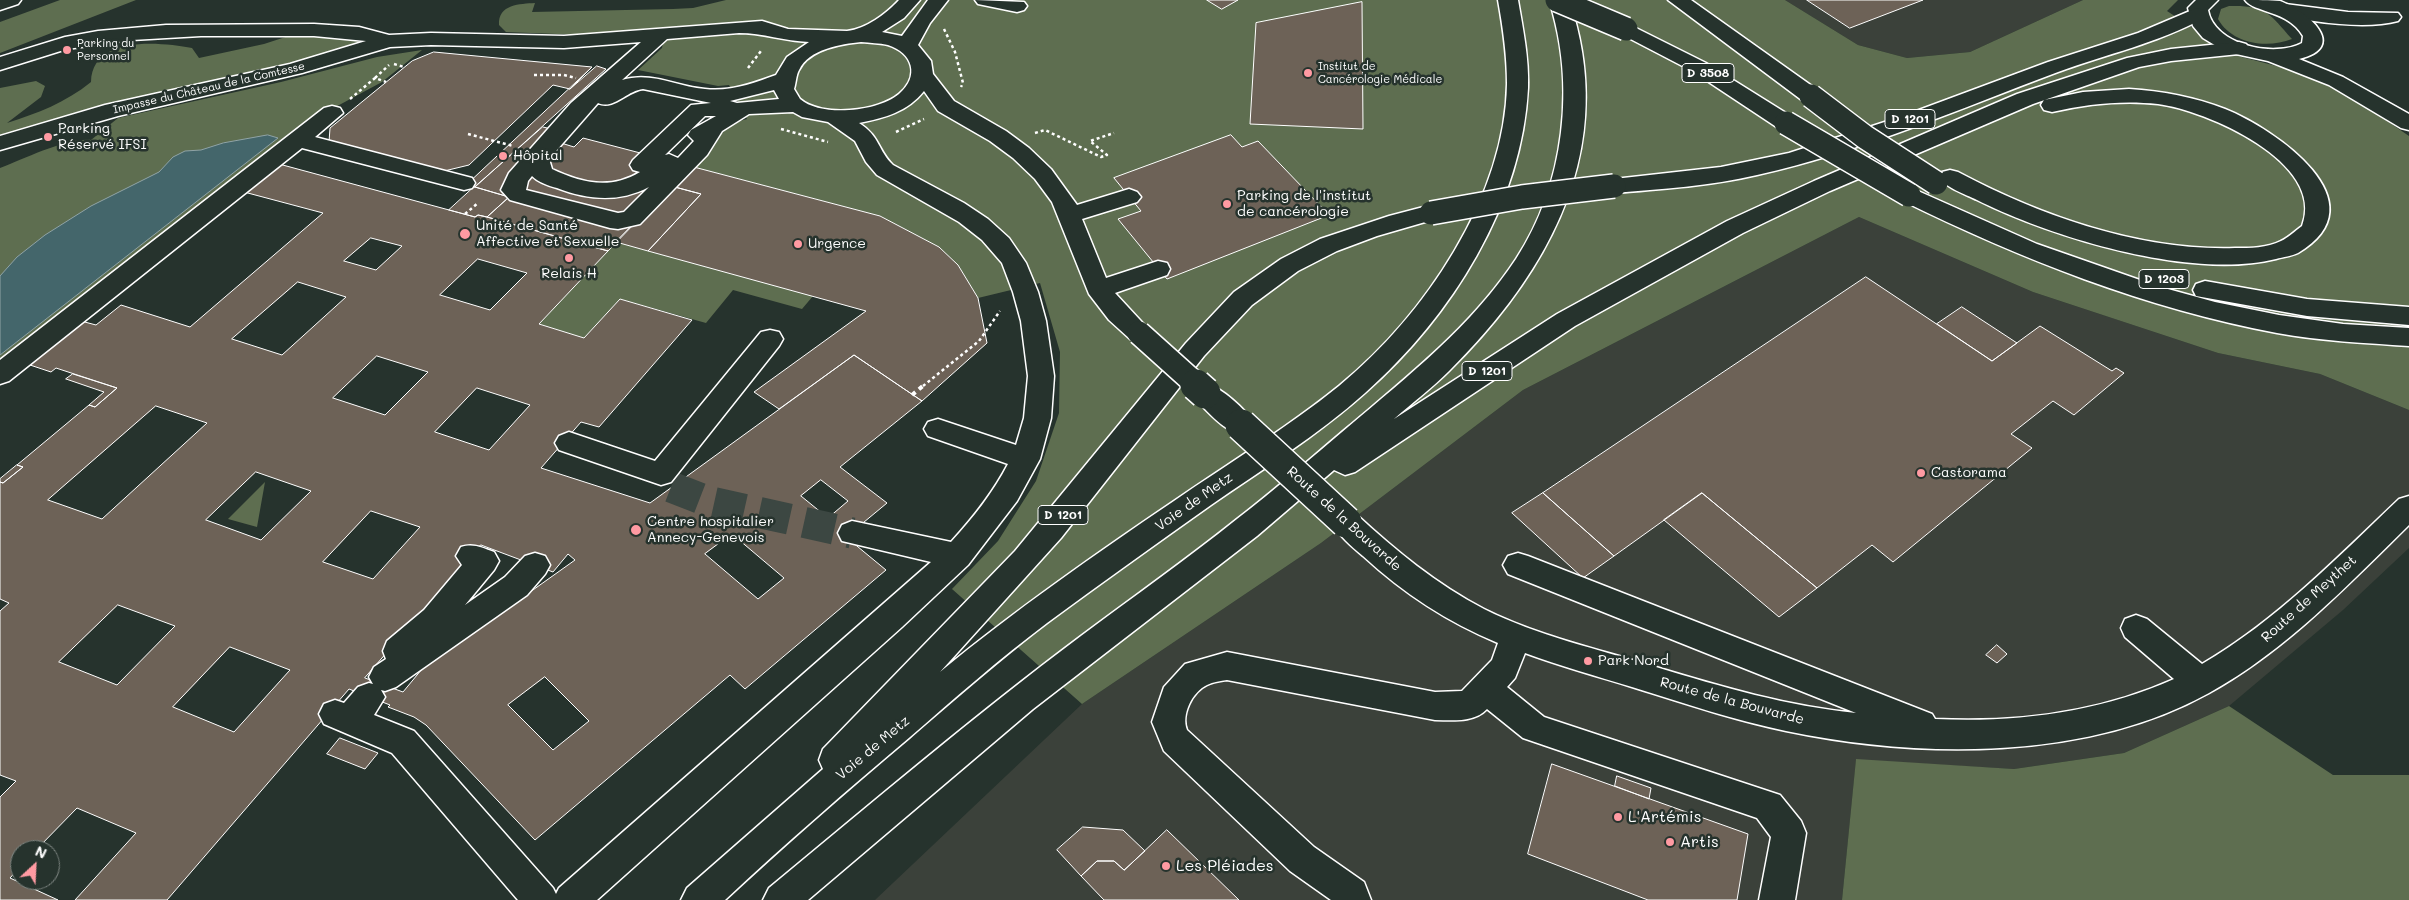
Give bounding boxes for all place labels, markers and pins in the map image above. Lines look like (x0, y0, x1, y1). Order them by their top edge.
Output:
place label: Parking du Personnel (77, 37, 134, 63)
marker: Parking du Personnel (61, 44, 73, 56)
place label: Institut de Cancérologie Médicale (1318, 60, 1442, 86)
marker: Institut de Cancérologie Médicale (1302, 67, 1314, 79)
place label: Parking Réservé IFSI (58, 121, 147, 154)
marker: Parking Réservé IFSI (42, 131, 54, 143)
place label: Hôpital (513, 148, 563, 164)
marker: Hôpital (497, 150, 509, 162)
place label: Parking de l'institut de cancérologie (1237, 188, 1371, 220)
marker: Parking de l'institut de cancérologie (1221, 198, 1233, 210)
place label: Unité de Santé Affective et Sexuelle (476, 218, 619, 250)
marker: Unité de Santé Affective et Sexuelle (458, 227, 472, 241)
place label: Urgence (808, 236, 866, 252)
marker: Urgence (792, 238, 804, 250)
marker: Relais H (563, 252, 575, 264)
place label: Relais H (541, 266, 597, 282)
place label: Castorama (1931, 465, 2007, 481)
marker: Castorama (1915, 467, 1927, 479)
place label: Centre hospitalier Annecy-Genevois (647, 514, 774, 546)
marker: Centre hospitalier Annecy-Genevois (629, 523, 643, 537)
place label: Park Nord (1598, 653, 1669, 669)
marker: Park Nord (1582, 655, 1594, 667)
place label: L'Artémis (1628, 807, 1701, 827)
marker: L'Artémis (1612, 811, 1624, 823)
place label: Artis (1680, 832, 1719, 852)
marker: Artis (1664, 836, 1676, 848)
place label: Les Pléiades (1176, 856, 1274, 876)
marker: Les Pléiades (1160, 860, 1172, 872)

